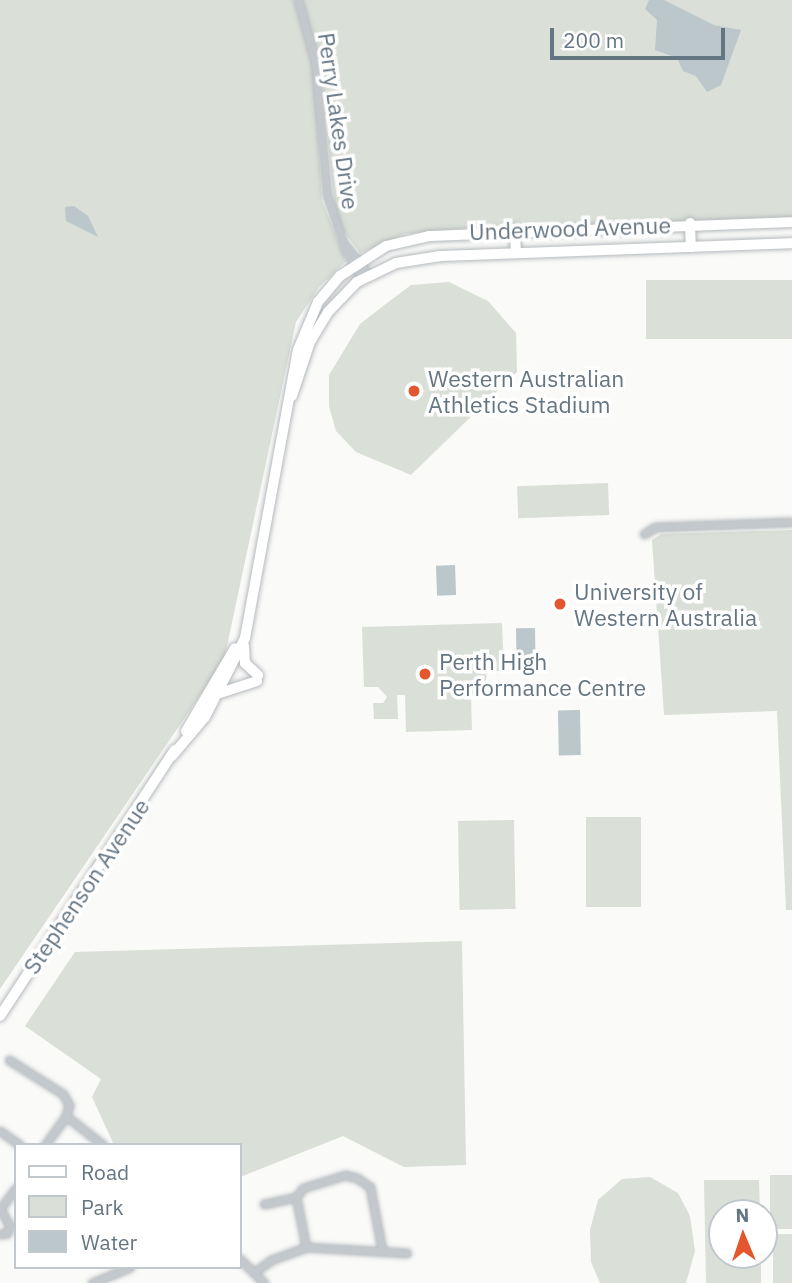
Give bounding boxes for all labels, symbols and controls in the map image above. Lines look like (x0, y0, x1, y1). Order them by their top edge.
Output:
scale bar (554, 14, 729, 58)
text: 200 m (563, 26, 624, 54)
street label: Perry Lakes Drive (313, 31, 365, 211)
street label: Underwood Avenue (469, 211, 671, 245)
place label: Western Australian Athletics Stadium (428, 364, 624, 418)
marker: Western Australian Athletics Stadium (406, 383, 422, 399)
place label: University of Western Australia (574, 577, 757, 631)
marker: University of Western Australia (552, 596, 568, 612)
place label: Perth High Performance Centre (439, 647, 646, 701)
marker: Perth High Performance Centre (417, 666, 433, 682)
street label: Stephenson Avenue (17, 793, 155, 979)
legend (14, 1143, 242, 1269)
text: Road (81, 1158, 129, 1186)
text: Park (81, 1193, 124, 1221)
north arrow (708, 1199, 778, 1269)
text: N (735, 1203, 750, 1227)
text: Water (81, 1228, 137, 1256)

